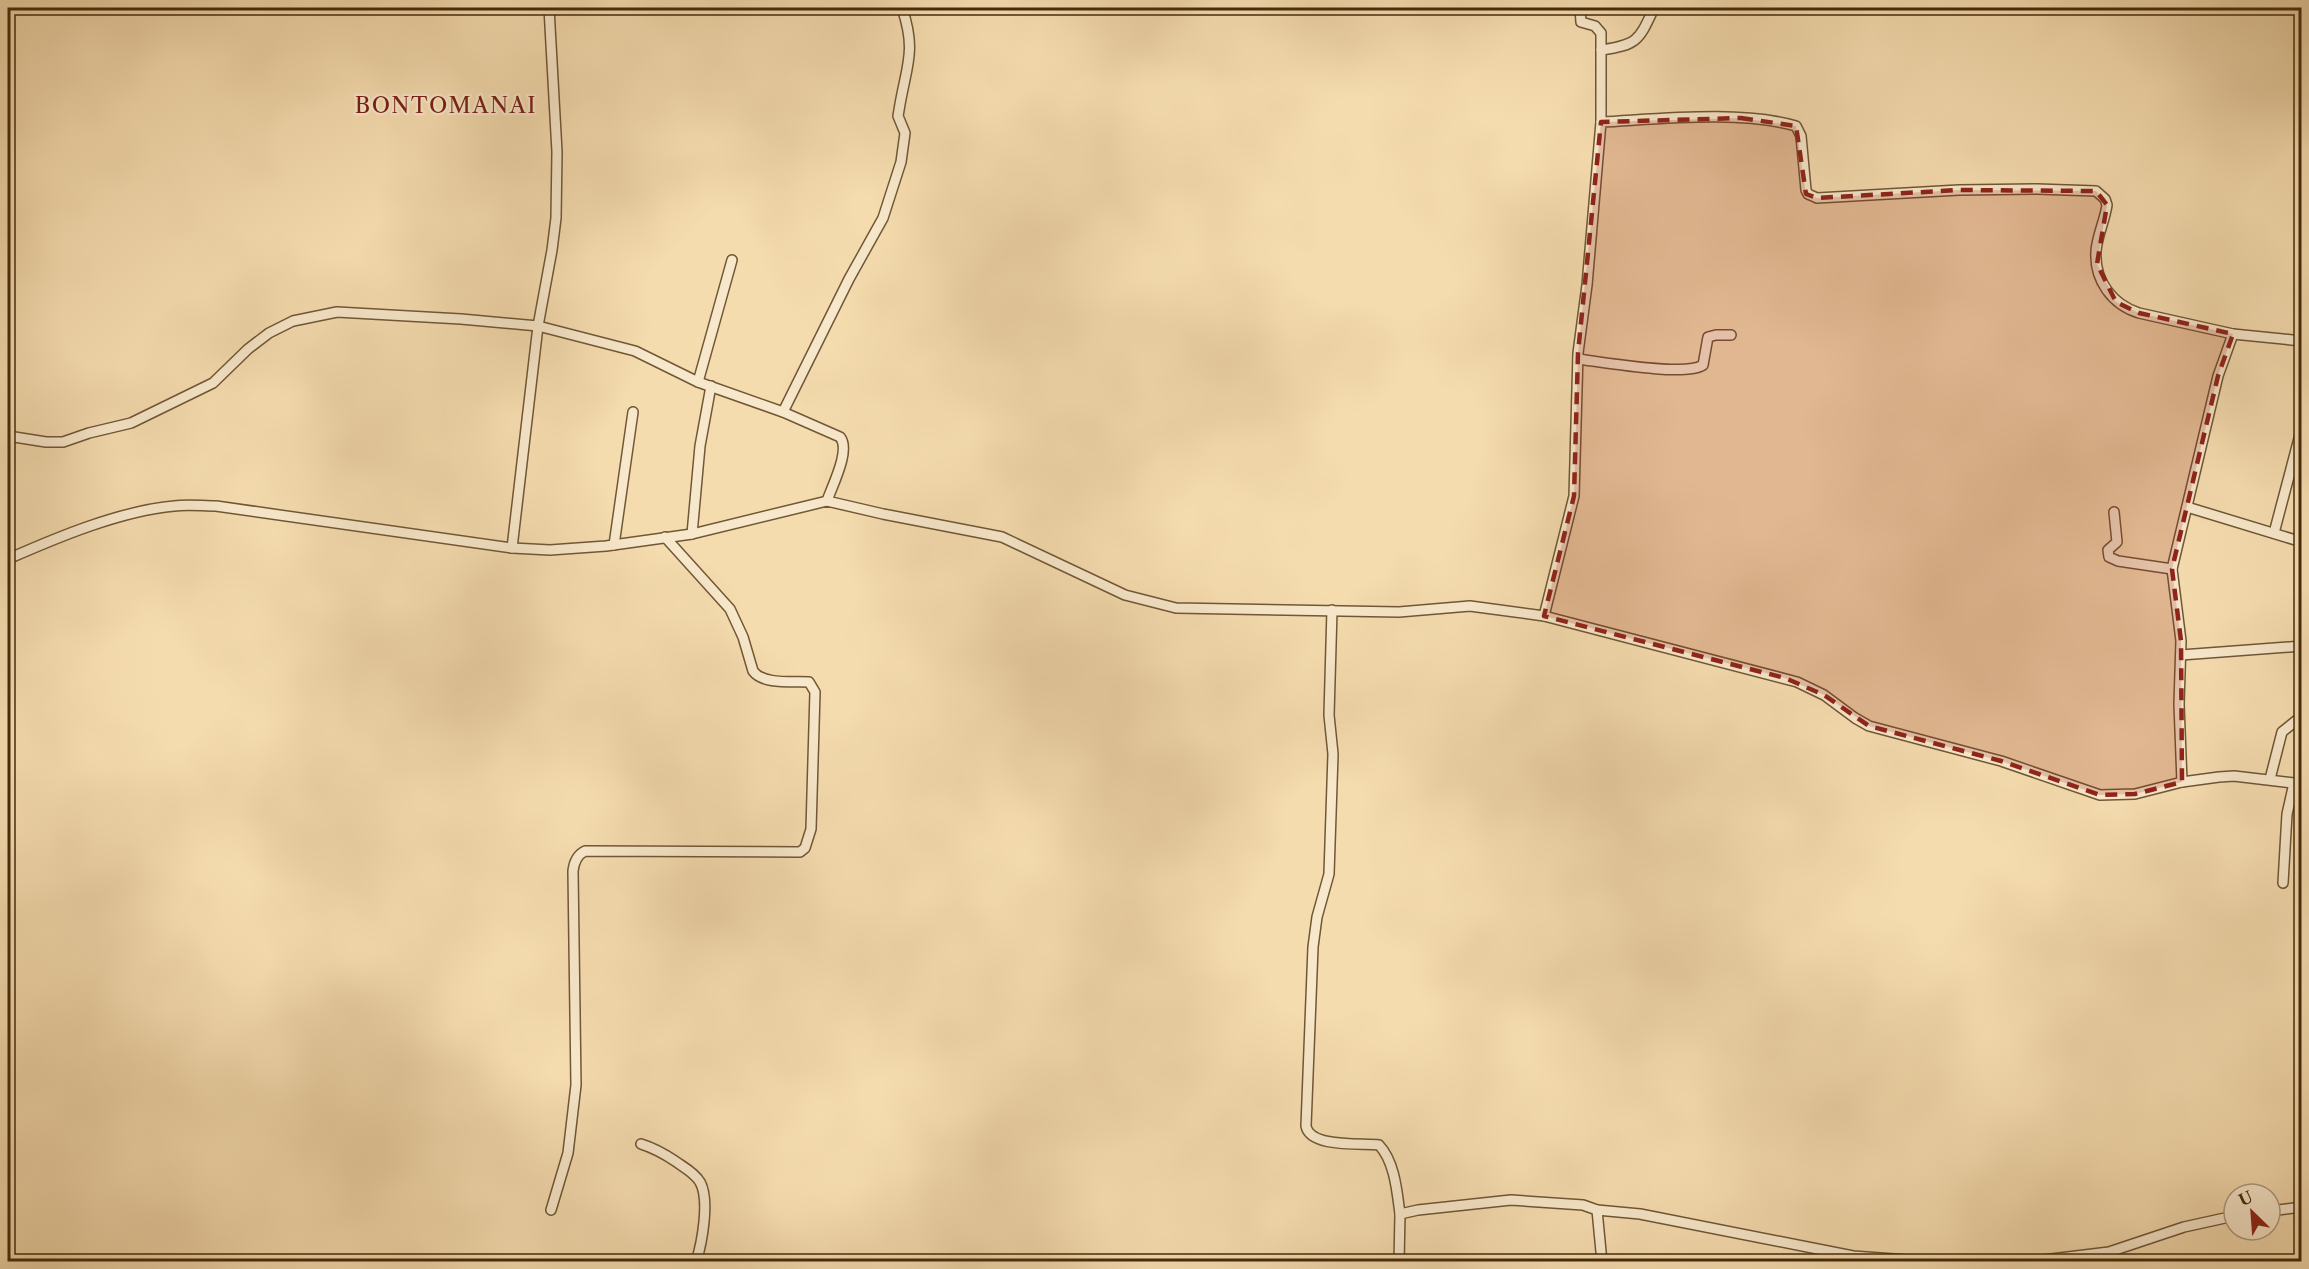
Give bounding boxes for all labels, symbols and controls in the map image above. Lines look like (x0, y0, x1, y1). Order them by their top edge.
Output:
district label: BONTOMANAI (355, 92, 537, 119)
north arrow (2222, 1182, 2282, 1242)
text: U (2236, 1187, 2256, 1210)

